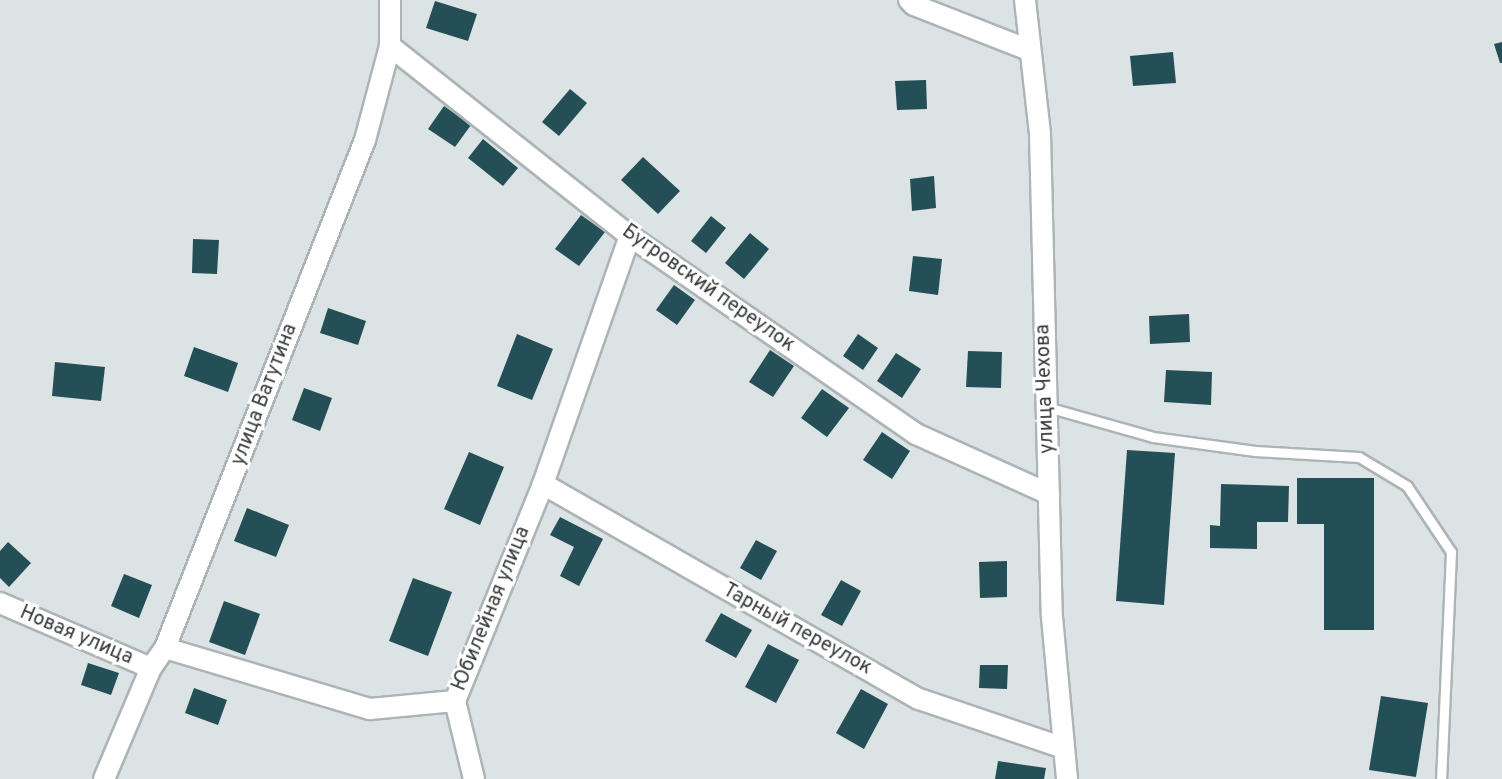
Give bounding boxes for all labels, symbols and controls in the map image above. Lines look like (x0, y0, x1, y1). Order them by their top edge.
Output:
street label: Бугровский переулок (617, 220, 799, 358)
street label: улица Ватутина (227, 321, 303, 469)
street label: улица Чехова (1032, 324, 1060, 454)
street label: Юбилейная улица (448, 523, 536, 695)
street label: Тарный переулок (718, 579, 876, 681)
street label: Новая улица (16, 601, 136, 671)

